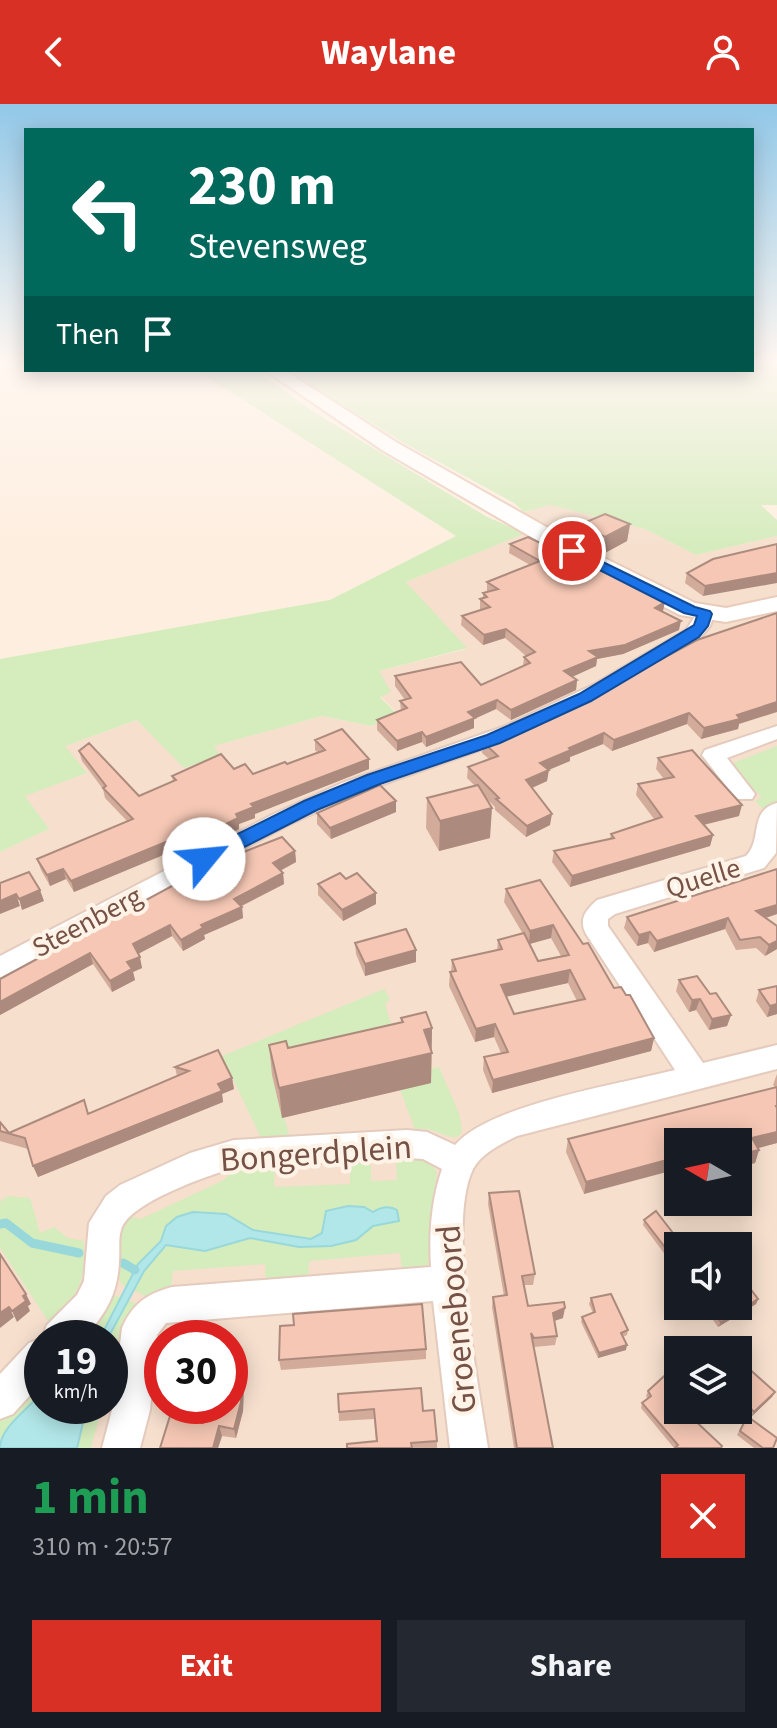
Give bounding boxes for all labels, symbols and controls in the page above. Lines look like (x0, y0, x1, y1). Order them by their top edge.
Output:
text: Waylane (321, 27, 456, 78)
icon: back (32, 30, 76, 74)
icon: person (701, 30, 745, 74)
text: 230 m (188, 147, 336, 226)
icon: left (56, 160, 160, 264)
text: Stevensweg (188, 221, 367, 272)
icon: arrive (136, 312, 180, 356)
text: Then (56, 313, 120, 356)
pin (538, 517, 606, 585)
icon: arrive (550, 529, 594, 573)
position arrow (162, 817, 246, 901)
street label: Quelle (661, 848, 745, 908)
street label: Steenberg (25, 876, 149, 968)
street label: Bongerdplein (218, 1123, 414, 1185)
north arrow (664, 1128, 752, 1216)
map controls (664, 1128, 752, 1424)
street label: Groeneboord (424, 1223, 490, 1415)
button: sound (664, 1232, 752, 1320)
speed limit sign: 30 (144, 1320, 248, 1424)
text: 19 (55, 1333, 97, 1390)
button: layers (664, 1336, 752, 1424)
text: km/h (54, 1378, 98, 1406)
text: 1 min (32, 1464, 149, 1532)
button: close (661, 1474, 745, 1558)
text: 310 m · 20:57 (32, 1528, 173, 1565)
button: Exit (32, 1620, 381, 1712)
button: Share (397, 1620, 745, 1712)

